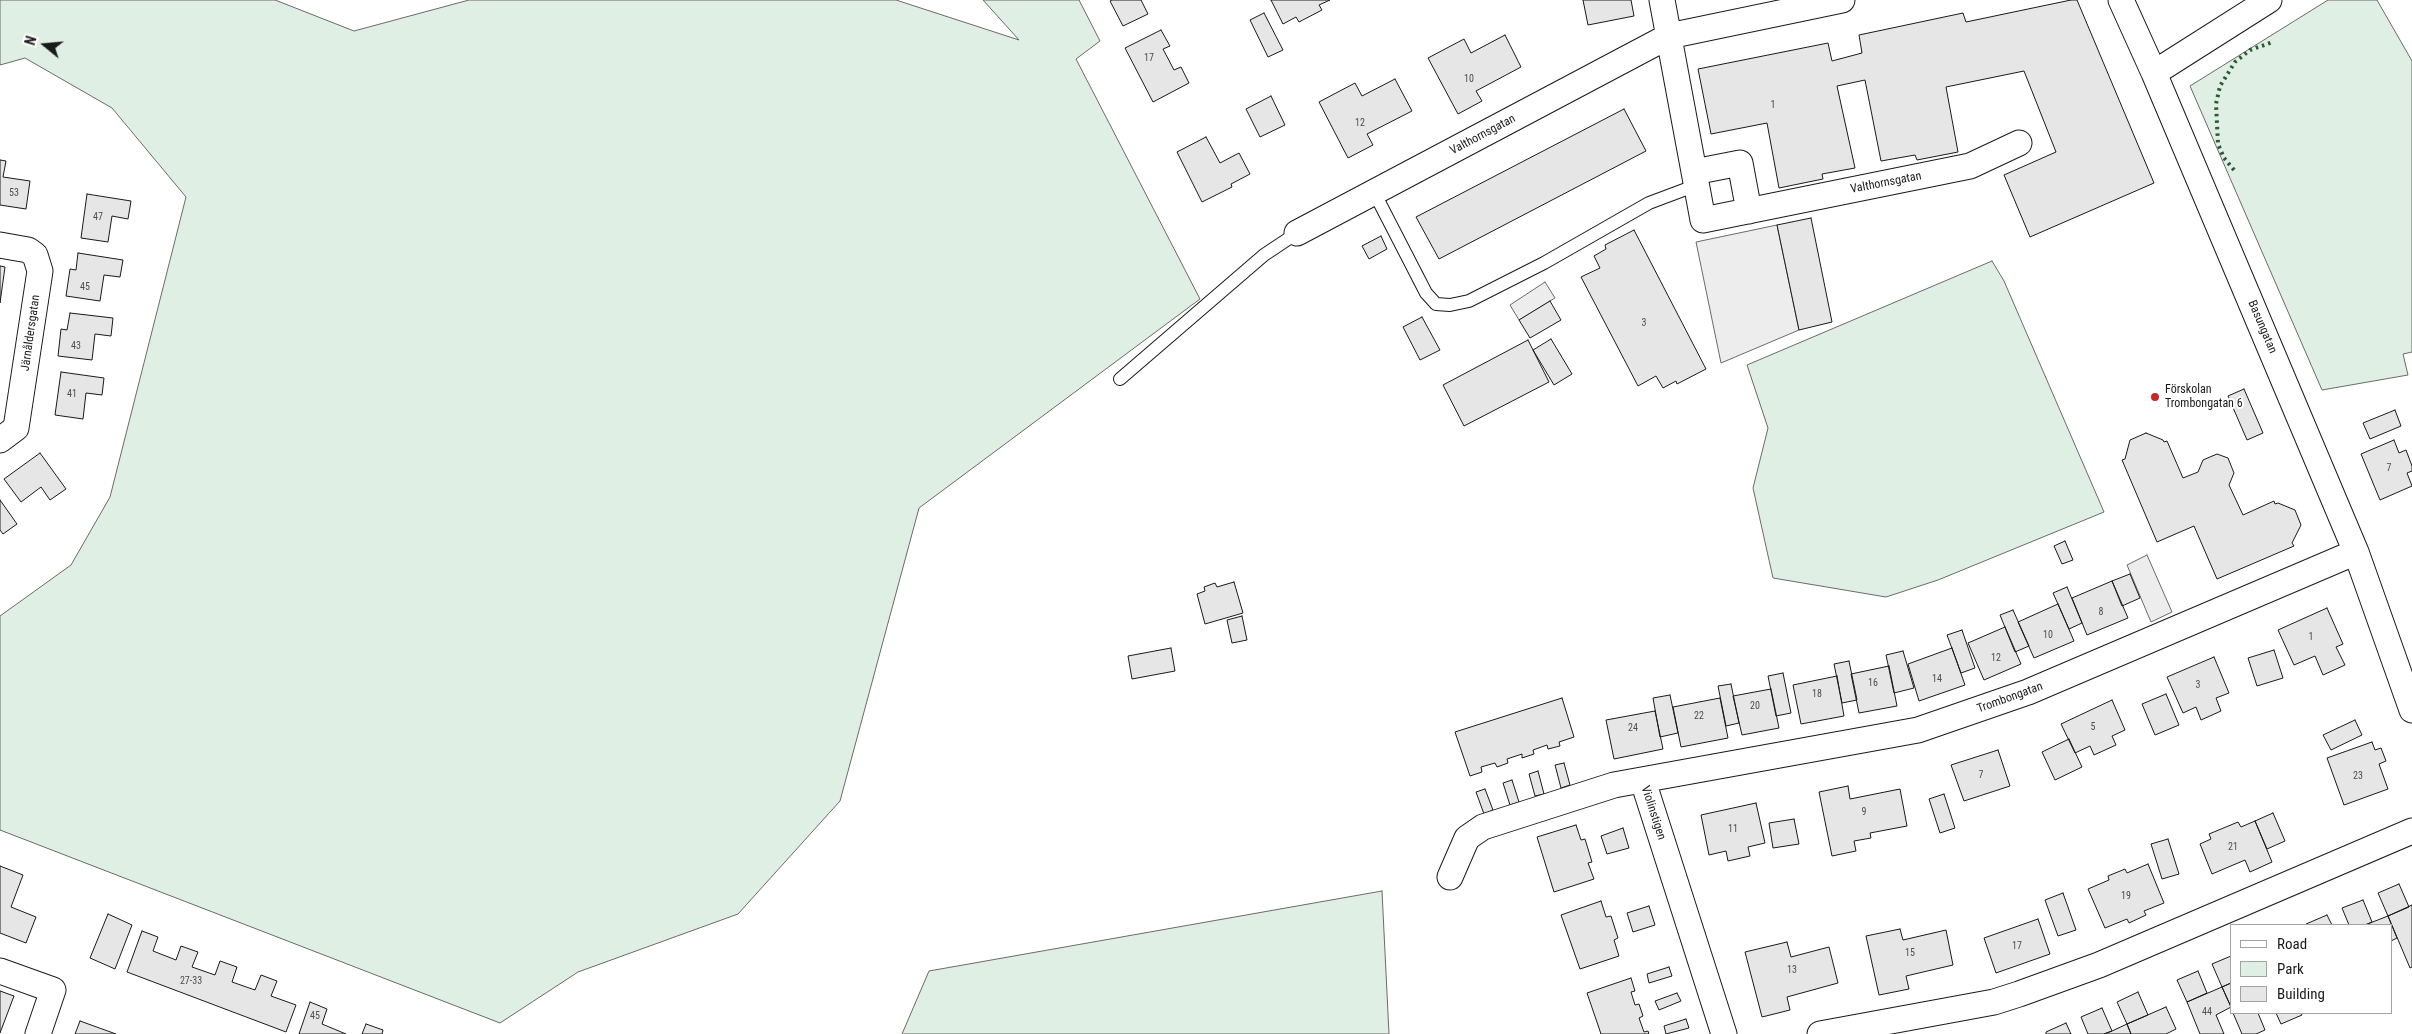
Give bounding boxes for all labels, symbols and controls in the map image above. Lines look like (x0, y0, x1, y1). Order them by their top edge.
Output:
north arrow (20, 20, 70, 70)
text: N (22, 34, 40, 47)
house number: 17 (1144, 52, 1154, 64)
house number: 10 (1464, 73, 1474, 85)
house number: 1 (1771, 99, 1775, 111)
street label: Valthornsgatan (1448, 112, 1518, 158)
house number: 12 (1355, 117, 1365, 129)
street label: Valthornsgatan (1849, 169, 1923, 197)
house number: 53 (9, 187, 19, 199)
house number: 47 (93, 211, 103, 223)
house number: 45 (80, 281, 90, 293)
street label: Järnåldersgatan (19, 294, 43, 372)
street label: Basungatan (2244, 298, 2280, 356)
house number: 3 (1642, 317, 1646, 329)
house number: 43 (71, 340, 81, 352)
place label: Förskolan Trombongatan 6 (2165, 383, 2243, 411)
house number: 41 (67, 388, 77, 400)
marker: Förskolan Trombongatan 6 (2149, 391, 2161, 403)
house number: 7 (2387, 462, 2391, 474)
house number: 8 (2099, 606, 2103, 618)
house number: 10 (2043, 629, 2053, 641)
house number: 1 (2309, 631, 2313, 643)
house number: 12 (1991, 652, 2001, 664)
house number: 14 (1932, 673, 1942, 685)
house number: 16 (1868, 677, 1878, 689)
street label: Trombongatan (1975, 679, 2045, 717)
house number: 3 (2196, 679, 2200, 691)
house number: 18 (1812, 688, 1822, 700)
house number: 20 (1750, 700, 1760, 712)
house number: 22 (1694, 710, 1704, 722)
house number: 5 (2091, 721, 2095, 733)
house number: 24 (1628, 722, 1638, 734)
house number: 7 (1979, 769, 1983, 781)
house number: 23 (2353, 770, 2363, 782)
street label: Violinstigen (1638, 784, 1668, 842)
house number: 9 (1862, 806, 1866, 818)
house number: 11 (1728, 823, 1738, 835)
house number: 21 (2228, 841, 2238, 853)
house number: 19 (2121, 890, 2131, 902)
legend (2230, 924, 2392, 1014)
text: Road (2277, 935, 2307, 953)
house number: 17 (2012, 940, 2022, 952)
house number: 15 (1905, 947, 1915, 959)
text: Park (2277, 960, 2304, 978)
house number: 13 (1787, 964, 1797, 976)
house number: 27-33 (180, 975, 202, 987)
text: Building (2277, 985, 2325, 1003)
house number: 44 (2202, 1006, 2212, 1018)
house number: 45 (310, 1010, 320, 1022)

